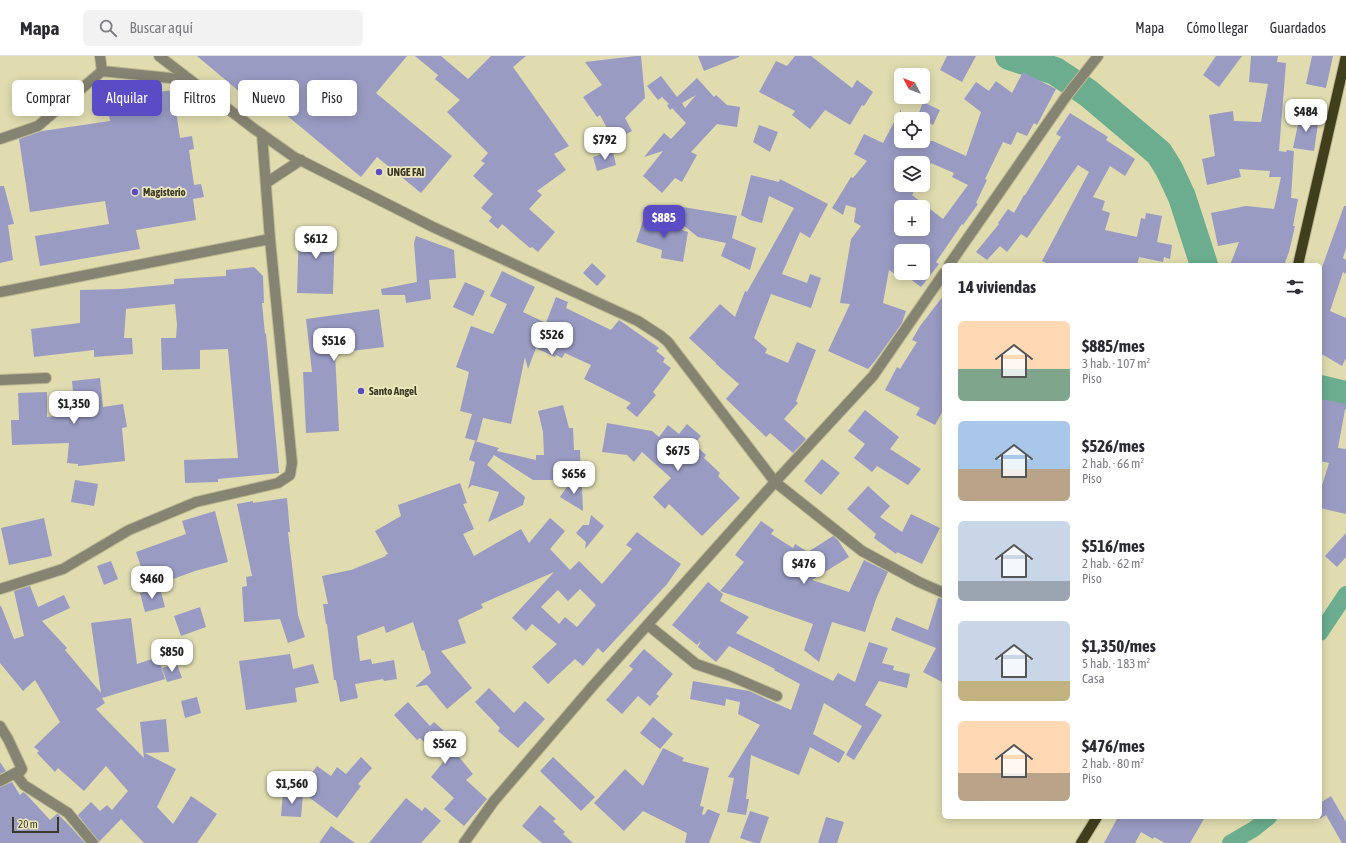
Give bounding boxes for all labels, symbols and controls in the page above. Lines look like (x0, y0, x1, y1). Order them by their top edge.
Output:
search box (83, 10, 363, 46)
text: Mapa (20, 17, 59, 39)
icon: search (97, 17, 119, 39)
text: Buscar aquí (129, 19, 193, 36)
text: Mapa (1135, 20, 1164, 36)
text: Cómo llegar (1186, 20, 1248, 36)
text: Guardados (1270, 20, 1326, 36)
north arrow (894, 68, 930, 104)
map controls (894, 68, 930, 280)
chip: Comprar (12, 80, 84, 116)
chip: Alquilar (92, 80, 162, 116)
chip: Filtros (170, 80, 230, 116)
chip: Nuevo (238, 80, 299, 116)
chip: Piso (307, 80, 357, 116)
pin: $484 (1282, 99, 1330, 133)
text: $484 (1294, 104, 1318, 119)
button: locate (894, 112, 930, 148)
pin: $792 (581, 127, 629, 161)
text: $792 (593, 132, 617, 147)
button: layers (894, 156, 930, 192)
place label: UNGE FAI (387, 166, 425, 178)
marker: UNGE FAI (374, 167, 384, 177)
place label: Magisterio (143, 186, 186, 198)
marker: Magisterio (130, 187, 140, 197)
button: + (894, 200, 930, 236)
pin: $885 (640, 205, 688, 239)
text: $885 (652, 210, 676, 225)
pin: $612 (292, 226, 340, 260)
text: $612 (304, 231, 328, 246)
button: − (894, 244, 930, 280)
icon: filters (1284, 276, 1306, 298)
text: 14 viviendas (958, 277, 1036, 297)
pin: $526 (528, 322, 576, 356)
text: $526 (540, 327, 564, 342)
pin: $516 (310, 328, 358, 362)
text: $516 (322, 333, 346, 348)
text: $885/mes (1082, 336, 1145, 356)
icon: home (990, 337, 1038, 385)
text: 3 hab. · 107 m² (1082, 356, 1150, 371)
text: Piso (1082, 371, 1102, 386)
place label: Santo Angel (369, 385, 418, 397)
marker: Santo Angel (356, 386, 366, 396)
pin: $1,350 (41, 391, 107, 425)
text: $1,350 (58, 396, 90, 411)
text: $526/mes (1082, 436, 1145, 456)
icon: home (990, 437, 1038, 485)
pin: $675 (654, 438, 702, 472)
text: $675 (666, 443, 690, 458)
text: 2 hab. · 66 m² (1082, 456, 1144, 471)
pin: $656 (550, 461, 598, 495)
text: $656 (562, 466, 586, 481)
text: Piso (1082, 471, 1102, 486)
text: $516/mes (1082, 536, 1145, 556)
icon: home (990, 537, 1038, 585)
pin: $476 (780, 551, 828, 585)
text: $476 (792, 556, 816, 571)
text: 2 hab. · 62 m² (1082, 556, 1144, 571)
pin: $460 (128, 566, 176, 600)
text: $460 (140, 571, 164, 586)
text: Piso (1082, 571, 1102, 586)
text: $1,350/mes (1082, 636, 1156, 656)
icon: home (990, 637, 1038, 685)
pin: $850 (148, 639, 196, 673)
text: $850 (160, 644, 184, 659)
text: 5 hab. · 183 m² (1082, 656, 1150, 671)
text: Casa (1082, 671, 1105, 686)
pin: $562 (421, 731, 469, 765)
text: $562 (433, 736, 457, 751)
text: $476/mes (1082, 736, 1145, 756)
icon: home (990, 737, 1038, 785)
text: 2 hab. · 80 m² (1082, 756, 1144, 771)
pin: $1,560 (259, 771, 325, 805)
text: Piso (1082, 771, 1102, 786)
text: $1,560 (276, 776, 308, 791)
scale bar (12, 815, 59, 834)
text: 20 m (18, 818, 38, 830)

